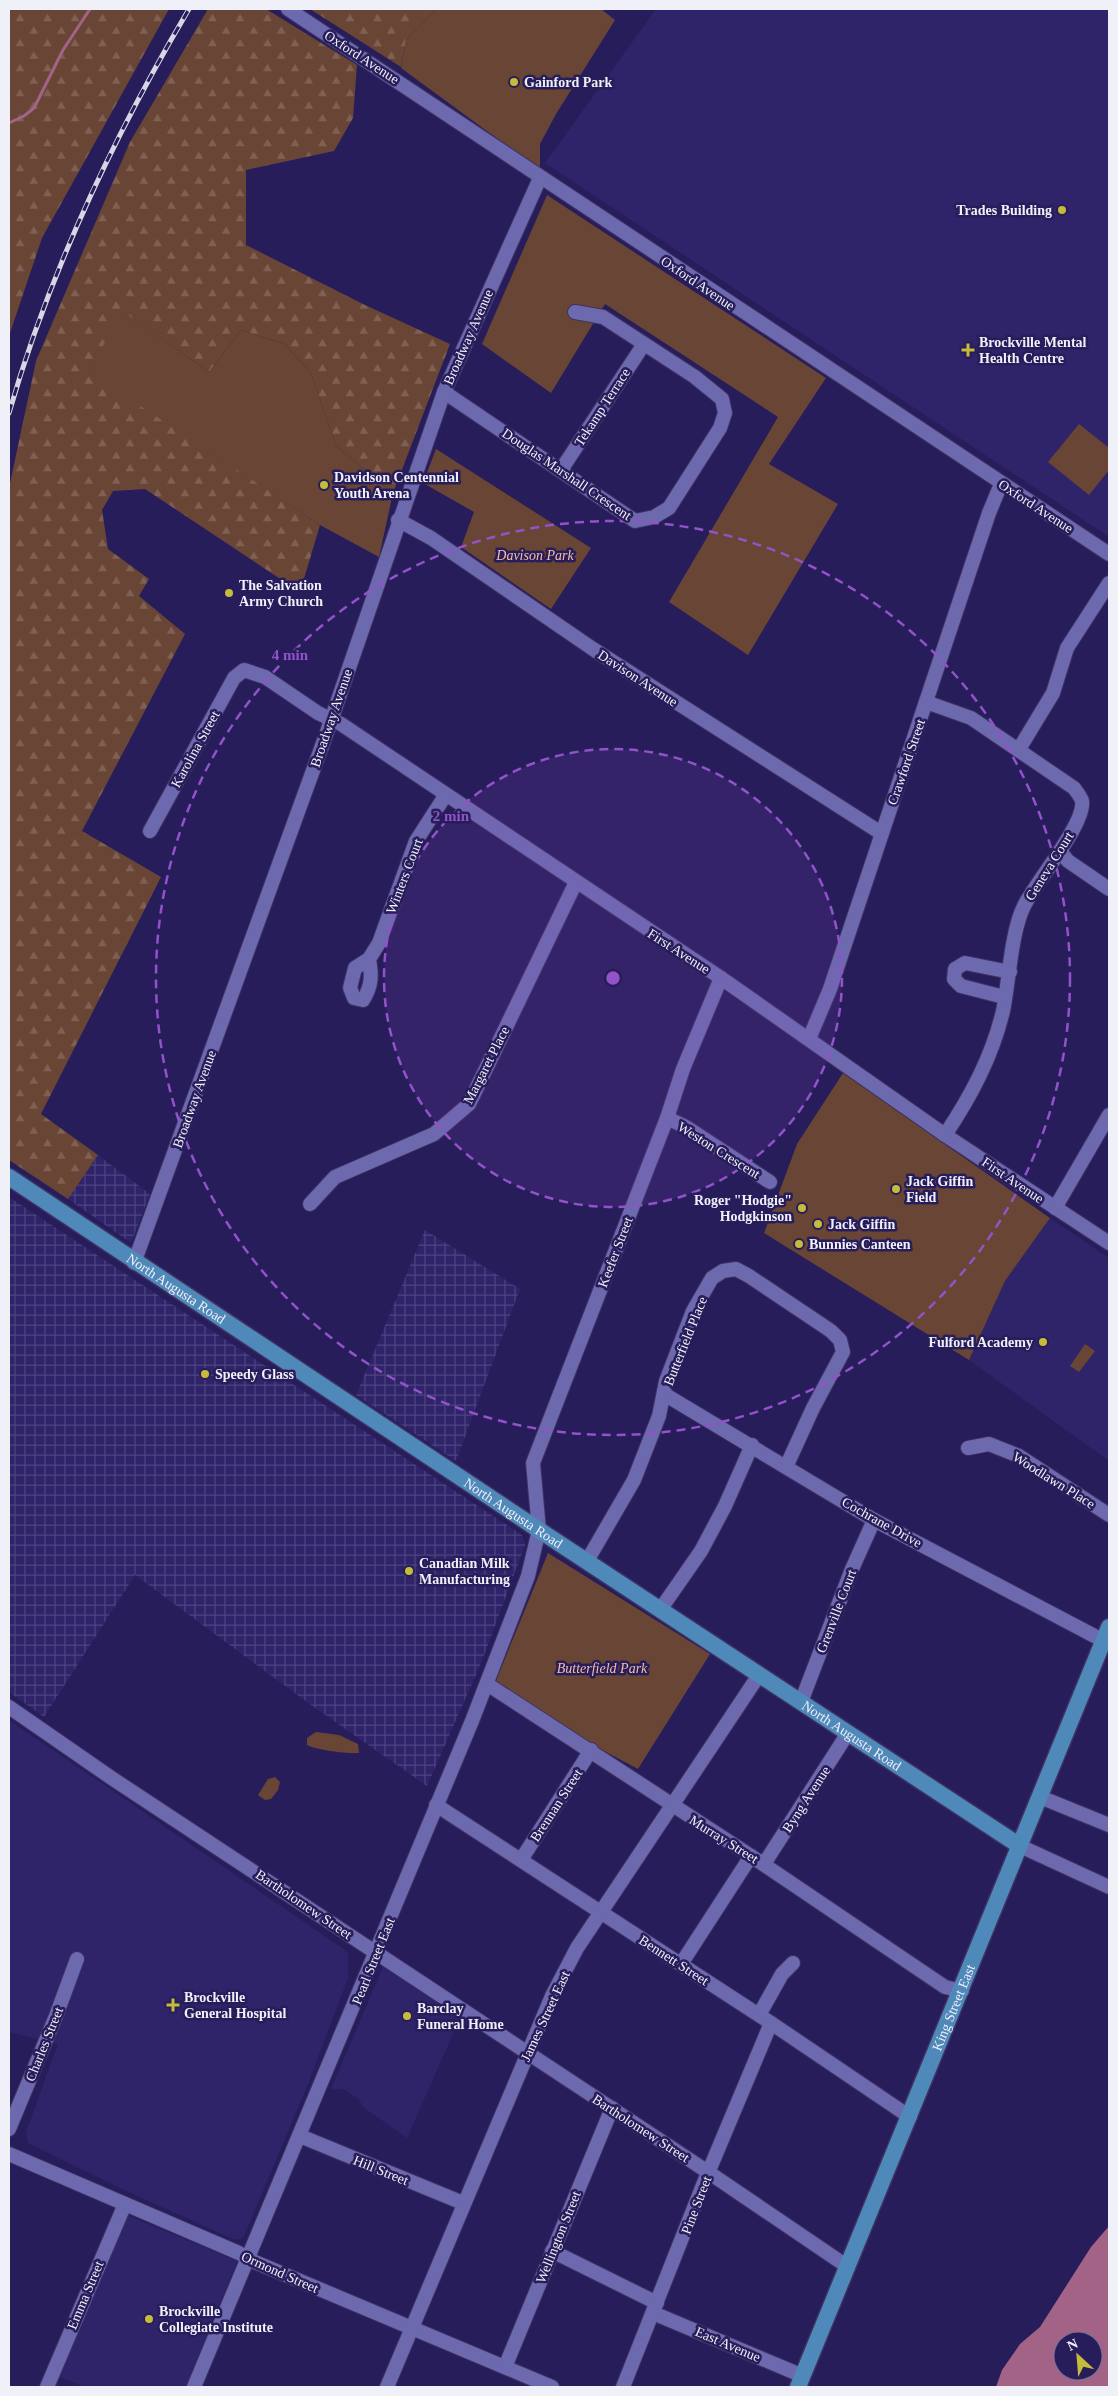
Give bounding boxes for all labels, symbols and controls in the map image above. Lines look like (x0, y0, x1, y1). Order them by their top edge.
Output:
street label: Oxford Avenue (322, 28, 402, 87)
place label: Gainford Park (524, 75, 612, 90)
marker: Gainford Park (508, 76, 520, 88)
place label: Trades Building (956, 203, 1052, 218)
marker: Trades Building (1056, 204, 1068, 216)
street label: Oxford Avenue (658, 253, 737, 314)
street label: Broadway Avenue (441, 287, 496, 387)
place label: Brockville Mental Health Centre (979, 335, 1087, 366)
marker: Brockville Mental Health Centre (961, 343, 975, 357)
street label: Tekamp Terrace (572, 365, 633, 449)
street label: Douglas Marshall Crescent (499, 426, 634, 523)
place label: Davidson Centennial Youth Arena (334, 470, 459, 501)
street label: Oxford Avenue (996, 477, 1076, 536)
marker: Davidson Centennial Youth Arena (318, 479, 330, 491)
park label: Davison Park (495, 548, 574, 563)
place label: The Salvation Army Church (239, 578, 323, 609)
marker: The Salvation Army Church (223, 587, 235, 599)
text: 4 min (272, 647, 309, 663)
street label: Davison Avenue (595, 647, 680, 710)
street label: Broadway Avenue (308, 667, 355, 769)
street label: Karolina Street (168, 708, 223, 790)
street label: Crawford Street (885, 717, 928, 807)
text: 2 min (433, 808, 470, 824)
street label: Geneva Court (1022, 829, 1077, 903)
street label: Winters Court (383, 836, 426, 916)
street label: First Avenue (645, 926, 713, 977)
centre of rings (604, 969, 622, 987)
street label: Margaret Place (460, 1024, 512, 1106)
street label: Broadway Avenue (170, 1048, 219, 1150)
street label: Weston Crescent (675, 1119, 763, 1182)
street label: First Avenue (979, 1154, 1046, 1206)
place label: Jack Giffin Field (906, 1174, 973, 1205)
marker: Jack Giffin Field (890, 1183, 902, 1195)
place label: Roger "Hodgie" Hodgkinson (694, 1193, 792, 1224)
marker: Roger "Hodgie" Hodgkinson (796, 1202, 808, 1214)
street label: Keefer Street (595, 1215, 636, 1290)
place label: Jack Giffin (828, 1217, 895, 1232)
marker: Jack Giffin (812, 1218, 824, 1230)
place label: Bunnies Canteen (809, 1237, 911, 1252)
marker: Bunnies Canteen (793, 1238, 805, 1250)
street label: North Augusta Road (124, 1251, 228, 1327)
street label: Butterfield Place (661, 1295, 710, 1388)
place label: Fulford Academy (928, 1335, 1033, 1350)
marker: Fulford Academy (1037, 1336, 1049, 1348)
place label: Speedy Glass (215, 1367, 295, 1382)
marker: Speedy Glass (199, 1368, 211, 1380)
street label: Woodlawn Place (1010, 1449, 1098, 1512)
street label: North Augusta Road (461, 1475, 565, 1551)
street label: Cochrane Drive (839, 1494, 924, 1551)
place label: Canadian Milk Manufacturing (419, 1556, 510, 1587)
marker: Canadian Milk Manufacturing (403, 1565, 415, 1577)
street label: Grenville Court (814, 1567, 859, 1655)
park label: Butterfield Park (557, 1661, 648, 1676)
street label: North Augusta Road (799, 1698, 904, 1774)
street label: Byng Avenue (780, 1763, 833, 1835)
street label: Brennan Street (527, 1766, 586, 1844)
street label: Murray Street (687, 1812, 761, 1867)
street label: Bartholomew Street (253, 1867, 355, 1942)
street label: Pearl Street East (349, 1915, 398, 2007)
street label: Bennett Street (636, 1932, 711, 1988)
street label: King Street East (929, 1962, 978, 2053)
street label: James Street East (518, 1969, 573, 2064)
place label: Brockville General Hospital (184, 1990, 286, 2021)
marker: Brockville General Hospital (166, 1998, 180, 2012)
place label: Barclay Funeral Home (417, 2001, 504, 2032)
street label: Charles Street (23, 2005, 66, 2084)
marker: Barclay Funeral Home (401, 2010, 413, 2022)
street label: Bartholomew Street (590, 2092, 692, 2165)
street label: Hill Street (351, 2153, 411, 2188)
street label: Pine Street (679, 2174, 714, 2236)
street label: Wellington Street (533, 2189, 584, 2285)
street label: Ormond Street (239, 2249, 321, 2296)
street label: Emma Street (64, 2259, 107, 2332)
place label: Brockville Collegiate Institute (159, 2304, 273, 2335)
marker: Brockville Collegiate Institute (143, 2313, 155, 2325)
street label: East Avenue (693, 2324, 763, 2365)
north arrow (1053, 2331, 1103, 2381)
text: N (1065, 2336, 1080, 2354)

